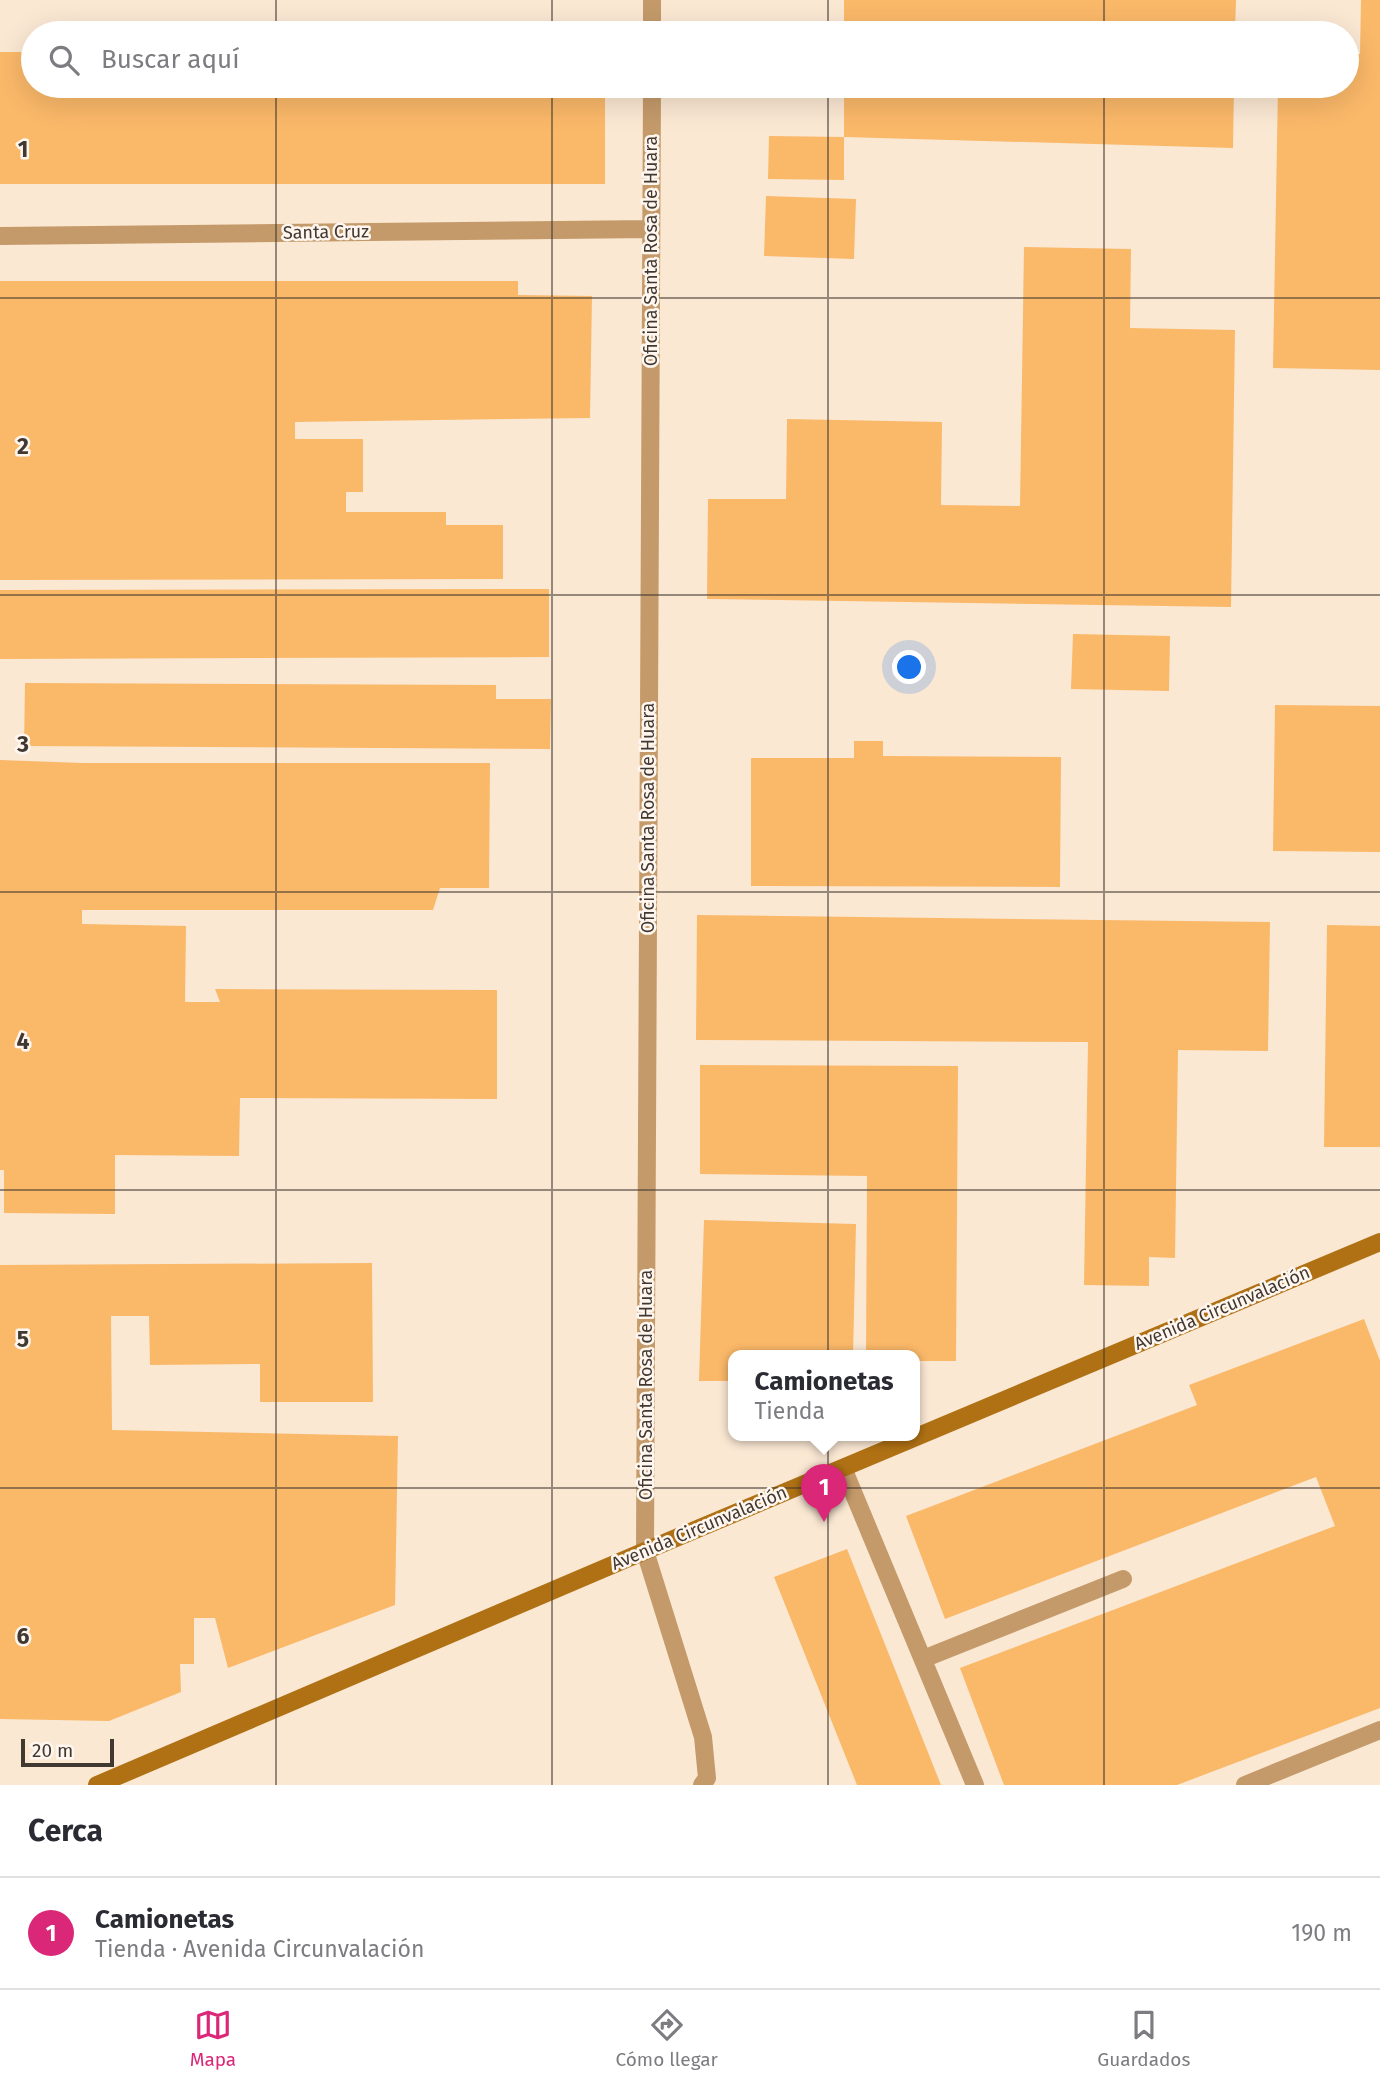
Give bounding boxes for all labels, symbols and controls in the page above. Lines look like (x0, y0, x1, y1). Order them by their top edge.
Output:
search box (21, 21, 1359, 98)
icon: search (45, 41, 83, 79)
text: Buscar aquí (101, 44, 239, 75)
text: 1 (18, 135, 28, 163)
street label: Oficina Santa Rosa de Huara (640, 136, 662, 366)
street label: Santa Cruz (283, 220, 369, 244)
text: 2 (17, 432, 29, 460)
your location (892, 650, 926, 684)
street label: Oficina Santa Rosa de Huara (637, 703, 659, 933)
text: 3 (16, 730, 29, 758)
text: 4 (17, 1027, 30, 1055)
street label: Avenida Circunvalación (1131, 1261, 1313, 1355)
street label: Oficina Santa Rosa de Huara (635, 1270, 657, 1500)
text: 5 (17, 1325, 29, 1353)
popup (728, 1350, 920, 1441)
text: Camionetas (754, 1366, 894, 1397)
text: Tienda (754, 1397, 825, 1425)
pin: 1 (801, 1464, 847, 1522)
street label: Avenida Circunvalación (608, 1481, 790, 1575)
text: 6 (17, 1622, 30, 1650)
scale bar (21, 1736, 114, 1768)
text: 20 m (32, 1739, 73, 1762)
text: Cerca (28, 1813, 103, 1849)
text: Camionetas (95, 1904, 234, 1935)
text: 1 (46, 1919, 56, 1947)
text: 190 m (1291, 1919, 1352, 1947)
text: Tienda · Avenida Circunvalación (95, 1935, 424, 1963)
tab: Mapa (190, 2006, 236, 2071)
tab: Cómo llegar (616, 2006, 718, 2071)
tab: Guardados (1097, 2006, 1190, 2071)

